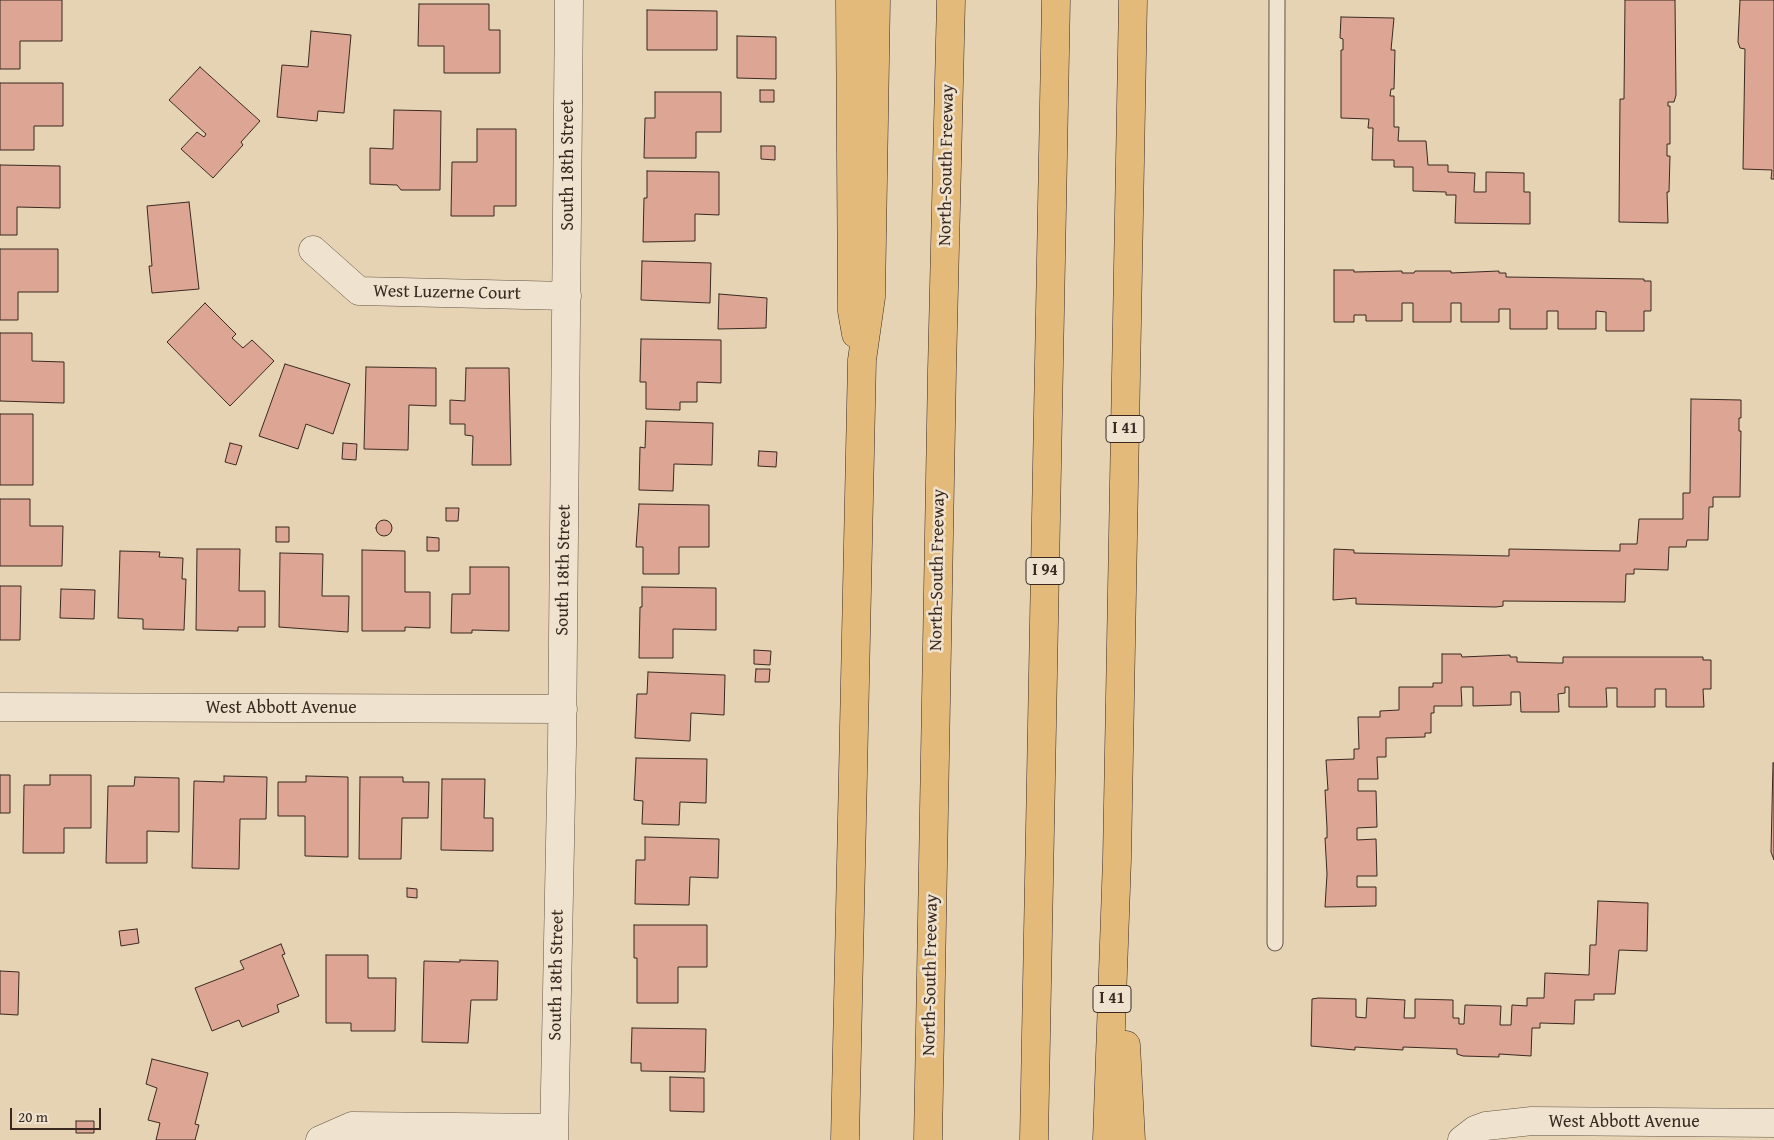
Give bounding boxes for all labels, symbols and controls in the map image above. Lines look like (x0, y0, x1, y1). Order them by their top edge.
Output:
street label: North-South Freeway (935, 84, 959, 246)
street label: South 18th Street (557, 99, 579, 231)
street label: West Luzerne Court (373, 281, 521, 305)
road number: I 41 (1106, 416, 1144, 442)
street label: North-South Freeway (926, 489, 950, 651)
street label: South 18th Street (552, 504, 576, 636)
road number: I 94 (1026, 558, 1064, 584)
street label: West Abbott Avenue (205, 697, 357, 719)
street label: North-South Freeway (919, 894, 943, 1056)
street label: South 18th Street (545, 909, 569, 1041)
road number: I 41 (1093, 986, 1131, 1012)
scale bar (12, 1098, 104, 1130)
text: 20 m (18, 1106, 48, 1127)
street label: West Abbott Avenue (1548, 1111, 1700, 1133)

